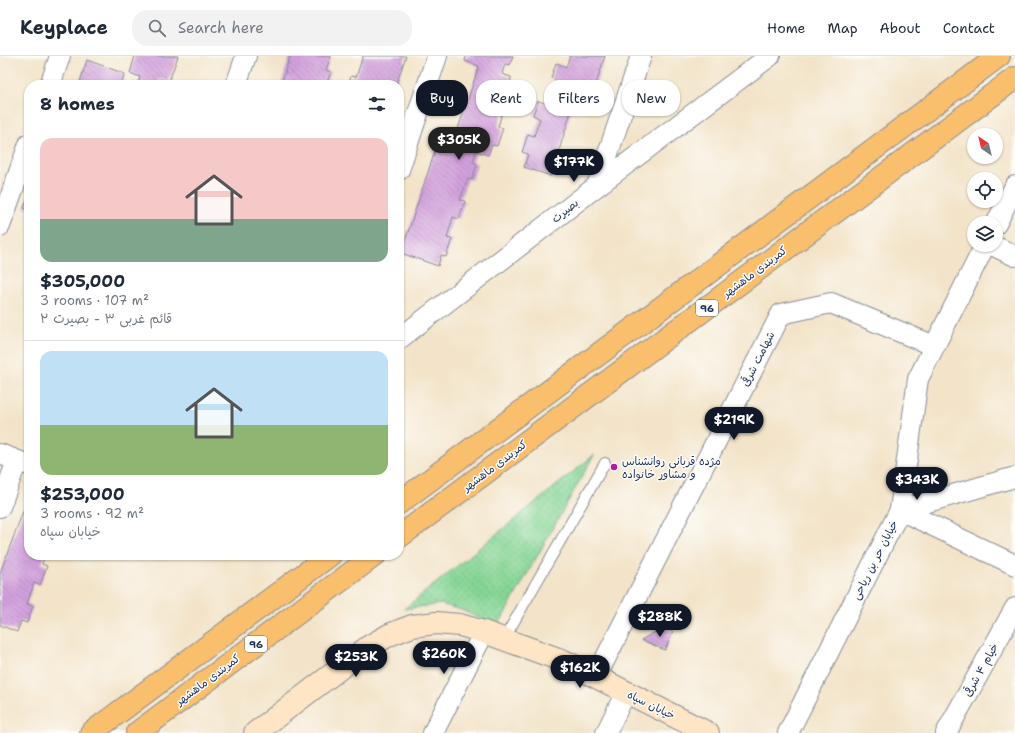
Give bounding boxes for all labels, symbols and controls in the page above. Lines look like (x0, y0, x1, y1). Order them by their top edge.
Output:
search box (132, 10, 412, 46)
text: Keyplace (20, 15, 108, 40)
icon: search (146, 17, 168, 39)
text: Search here (178, 18, 264, 38)
text: Home (767, 19, 806, 37)
text: Map (828, 19, 858, 37)
text: About (880, 19, 921, 37)
text: Contact (943, 19, 995, 37)
chip: Buy (416, 80, 468, 116)
chip: Rent (476, 80, 536, 116)
chip: Filters (544, 80, 614, 116)
chip: New (622, 80, 680, 116)
text: 8 homes (40, 93, 115, 115)
icon: filters (366, 93, 388, 115)
pin: $305K (431, 127, 487, 161)
north arrow (967, 128, 1003, 164)
map controls (967, 128, 1003, 252)
text: $305K (437, 131, 481, 148)
pin: $177K (546, 149, 602, 183)
text: $177K (554, 153, 594, 170)
icon: home (178, 164, 250, 236)
button: locate (967, 172, 1003, 208)
street label: بصیرت (548, 196, 582, 226)
button: layers (967, 216, 1003, 252)
street label: کمربندی ماهشهر (719, 243, 790, 302)
text: $305,000 (40, 270, 125, 292)
text: 3 rooms · 107 m² (40, 292, 149, 309)
road number: 96 (696, 300, 718, 316)
text: قائم غربی ۳ - بصیرت ۲ (40, 310, 172, 327)
street label: شهامت شرقی (738, 329, 778, 389)
icon: home (178, 377, 250, 449)
pin: $219K (706, 407, 762, 441)
text: $219K (714, 411, 754, 428)
street label: کمربندی ماهشهر (459, 437, 530, 496)
place label: مژده قربانی روانشناس و مشاور خانواده (622, 454, 721, 482)
marker: مژده قربانی روانشناس و مشاور خانواده (609, 462, 619, 472)
pin: $343K (889, 467, 945, 501)
text: $343K (895, 471, 939, 488)
text: $253,000 (40, 483, 125, 505)
text: 3 rooms · 92 m² (40, 505, 144, 522)
street label: خیابان حر بن ریاحی (848, 518, 902, 602)
text: خیابان سپاه (40, 523, 101, 540)
pin: $288K (632, 604, 688, 638)
text: $288K (638, 608, 682, 625)
road number: 96 (245, 636, 267, 652)
street label: خیام ۴ شرقی (960, 640, 1003, 700)
pin: $260K (416, 641, 472, 675)
pin: $253K (328, 644, 384, 678)
text: $260K (422, 645, 466, 662)
text: $253K (334, 648, 378, 665)
street label: کمربندی ماهشهر (172, 651, 243, 710)
pin: $162K (552, 655, 608, 689)
text: $162K (560, 659, 600, 676)
street label: خیابان سپاه (625, 687, 677, 723)

